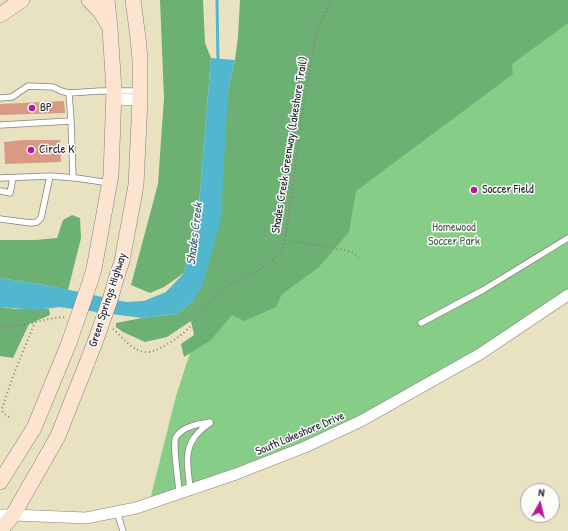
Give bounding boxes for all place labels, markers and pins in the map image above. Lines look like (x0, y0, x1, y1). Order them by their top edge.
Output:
place label: BP (40, 101, 52, 115)
marker: BP (27, 103, 37, 113)
place label: Circle K (39, 143, 75, 157)
marker: Circle K (26, 145, 36, 155)
place label: Soccer Field (482, 183, 534, 197)
marker: Soccer Field (469, 185, 479, 195)

